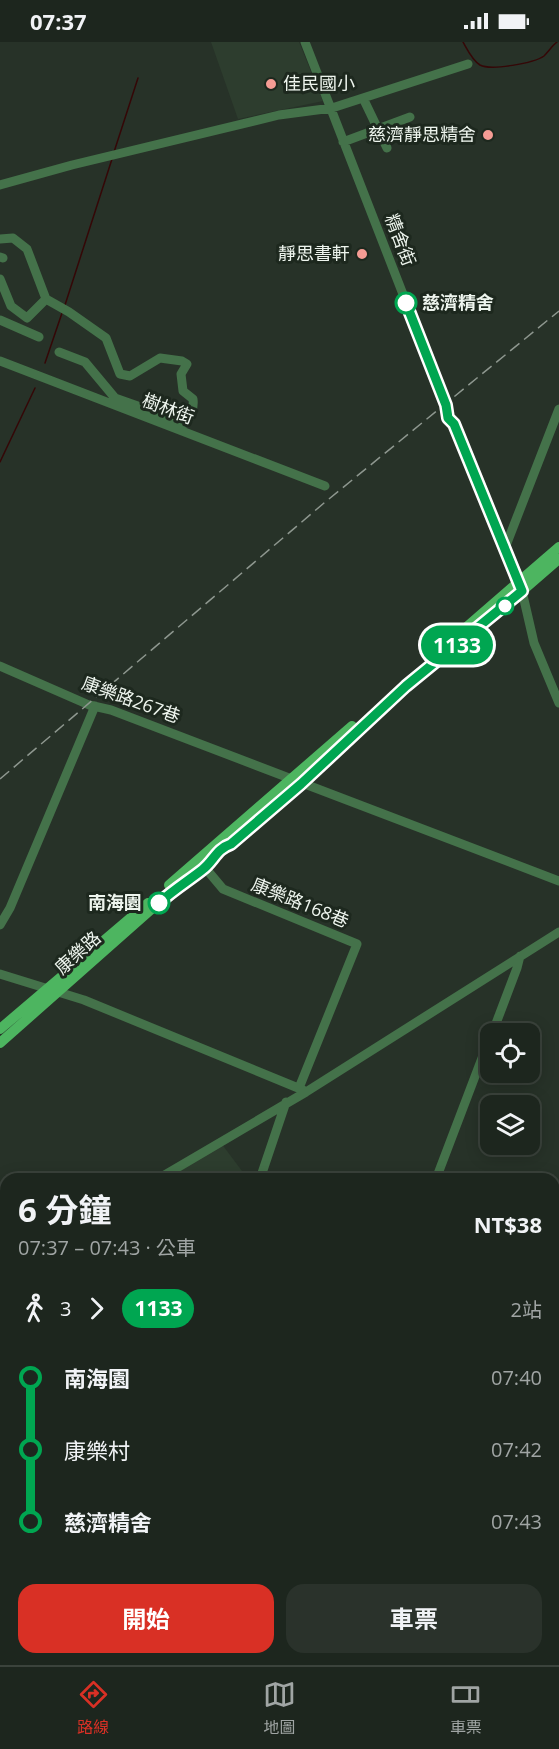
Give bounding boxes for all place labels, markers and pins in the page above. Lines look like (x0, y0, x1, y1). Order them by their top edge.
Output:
place label: 佳民國小 (283, 71, 355, 95)
marker: 佳民國小 (264, 77, 278, 91)
place label: 慈濟靜思精舍 (368, 122, 476, 146)
marker: 慈濟靜思精舍 (481, 128, 495, 142)
place label: 靜思書軒 (278, 241, 350, 265)
marker: 靜思書軒 (355, 247, 369, 261)
place label: 慈濟精舍 (422, 290, 494, 314)
marker: 慈濟精舍 (395, 292, 417, 314)
unlabelled marker (496, 597, 514, 615)
place label: 南海園 (88, 890, 142, 914)
marker: 南海園 (148, 892, 170, 914)

